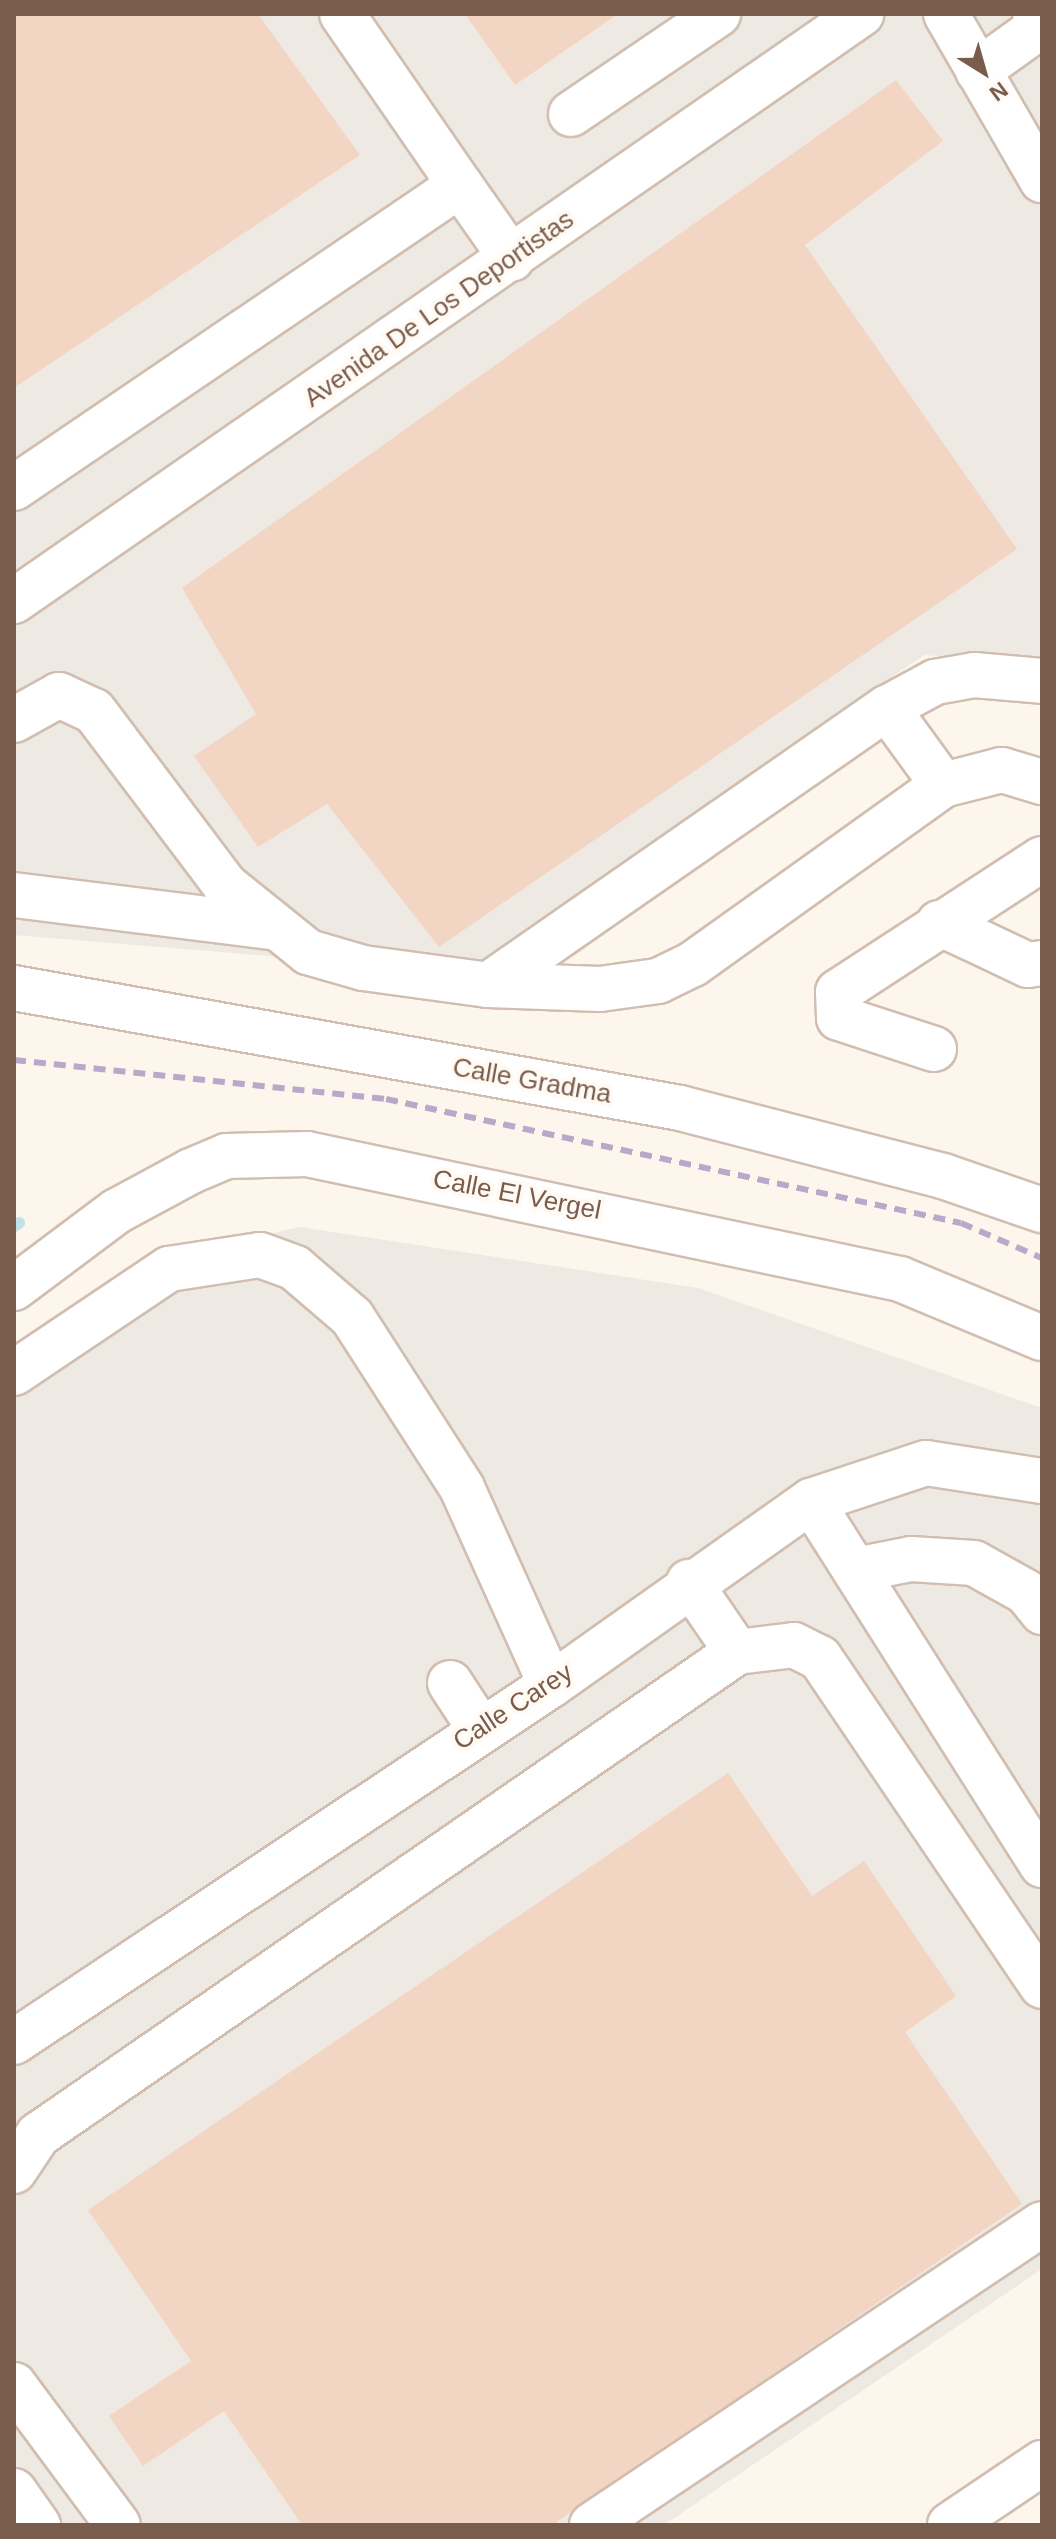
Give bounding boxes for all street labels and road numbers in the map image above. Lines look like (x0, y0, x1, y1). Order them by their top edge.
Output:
street label: Avenida De Los Deportistas (298, 204, 580, 414)
street label: Calle Gradma (450, 1052, 614, 1110)
street label: Calle El Vergel (430, 1163, 604, 1227)
street label: Calle Carey (448, 1657, 578, 1757)

